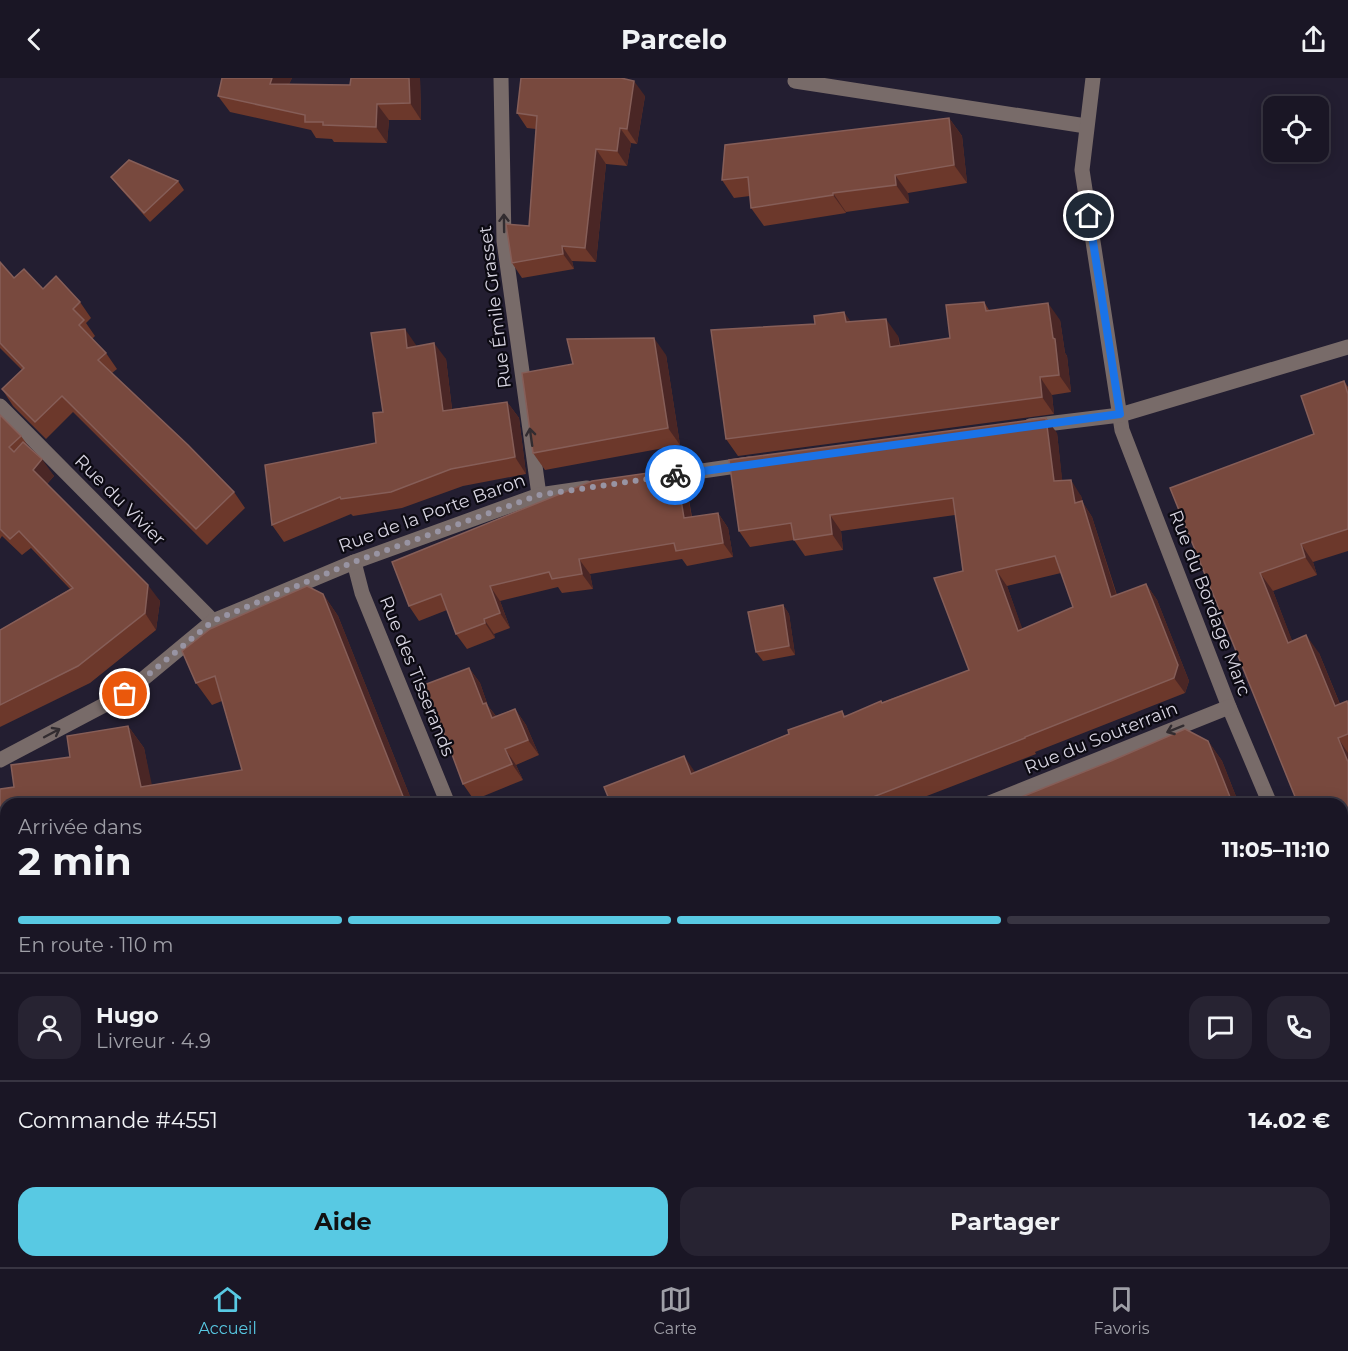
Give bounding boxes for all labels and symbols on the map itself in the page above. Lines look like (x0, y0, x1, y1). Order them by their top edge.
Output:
pin (1063, 190, 1114, 241)
one-way arrow (498, 213, 509, 233)
street label: Rue Émile Grasset (474, 224, 516, 390)
one-way arrow (525, 428, 536, 447)
courier (645, 445, 705, 505)
street label: Rue du Vivier (70, 450, 170, 550)
street label: Rue de la Porte Baron (336, 469, 528, 557)
street label: Rue du Bordage Marc (1164, 507, 1256, 699)
street label: Rue des Tisserands (375, 593, 459, 760)
pin (99, 668, 150, 719)
street label: Rue du Souterrain (1021, 697, 1181, 779)
one-way arrow (1166, 724, 1185, 735)
one-way arrow (42, 727, 60, 738)

